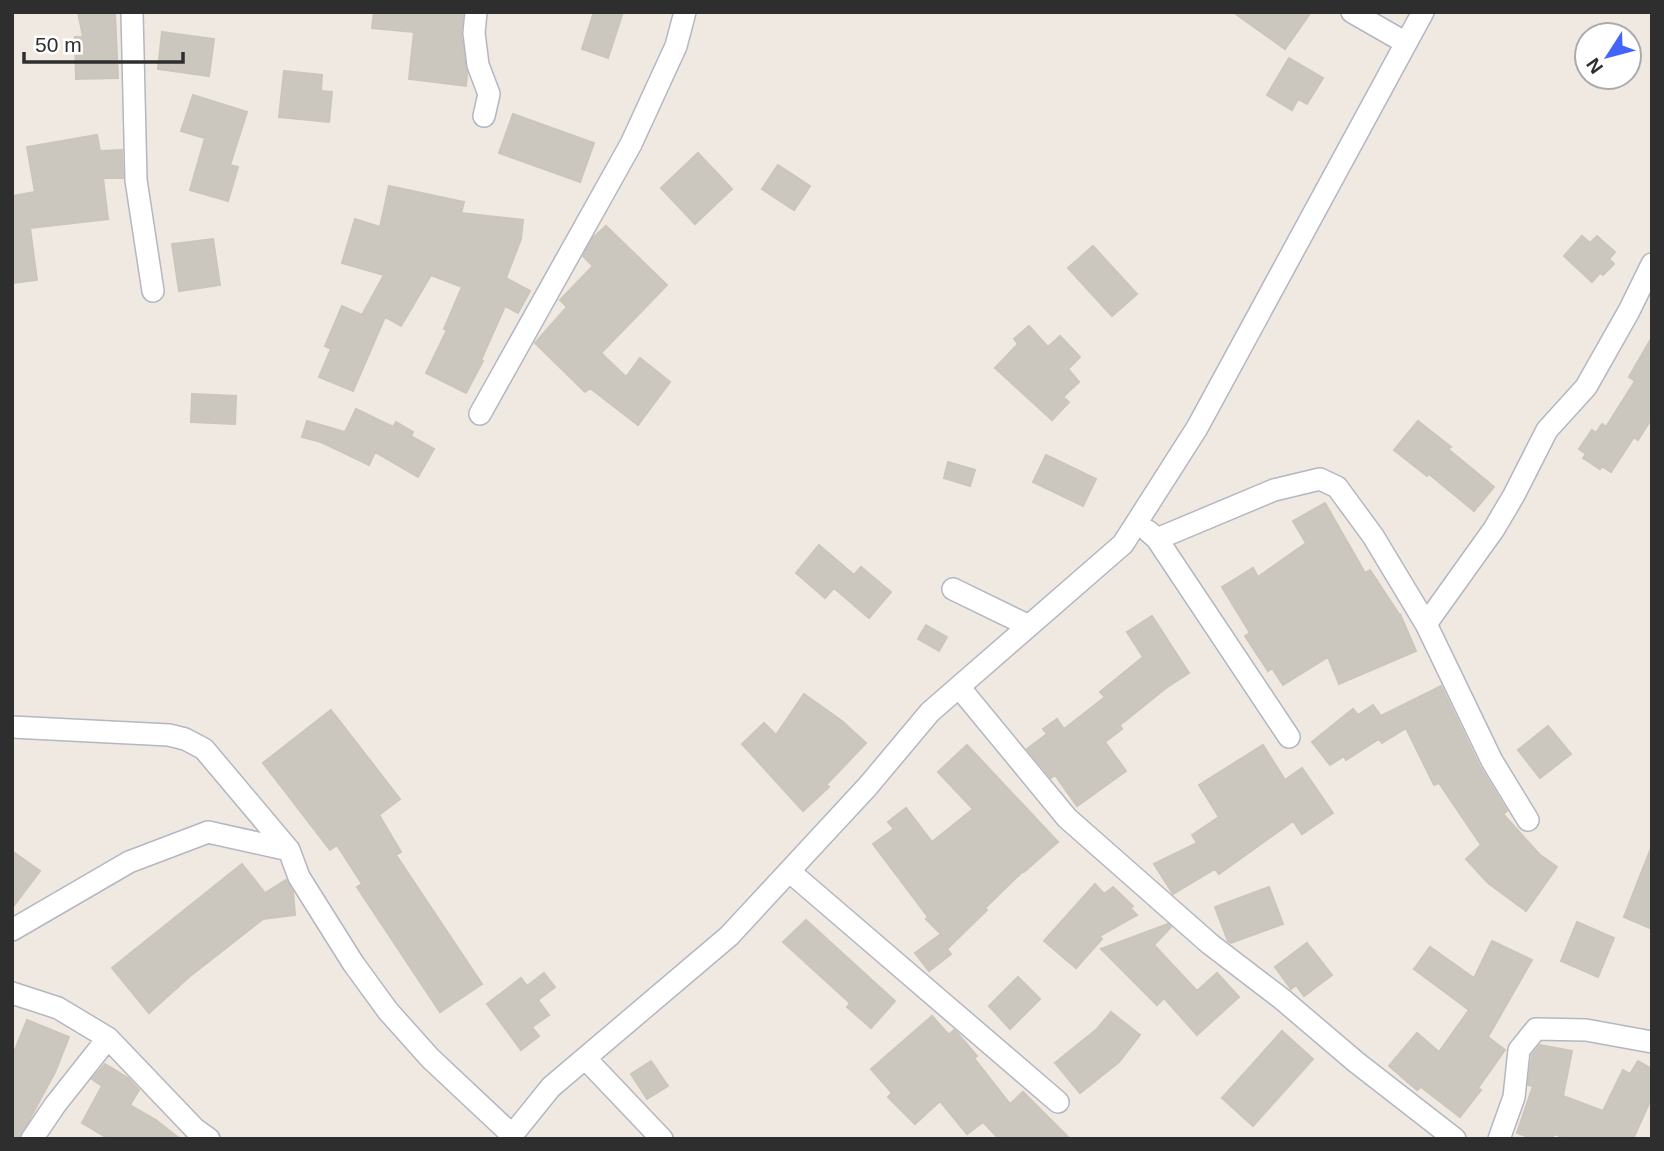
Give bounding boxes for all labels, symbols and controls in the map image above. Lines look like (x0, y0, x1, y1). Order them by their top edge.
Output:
scale bar (24, 21, 184, 65)
north arrow (1573, 21, 1643, 91)
text: 50 m (35, 33, 82, 56)
text: N (1582, 54, 1607, 77)

